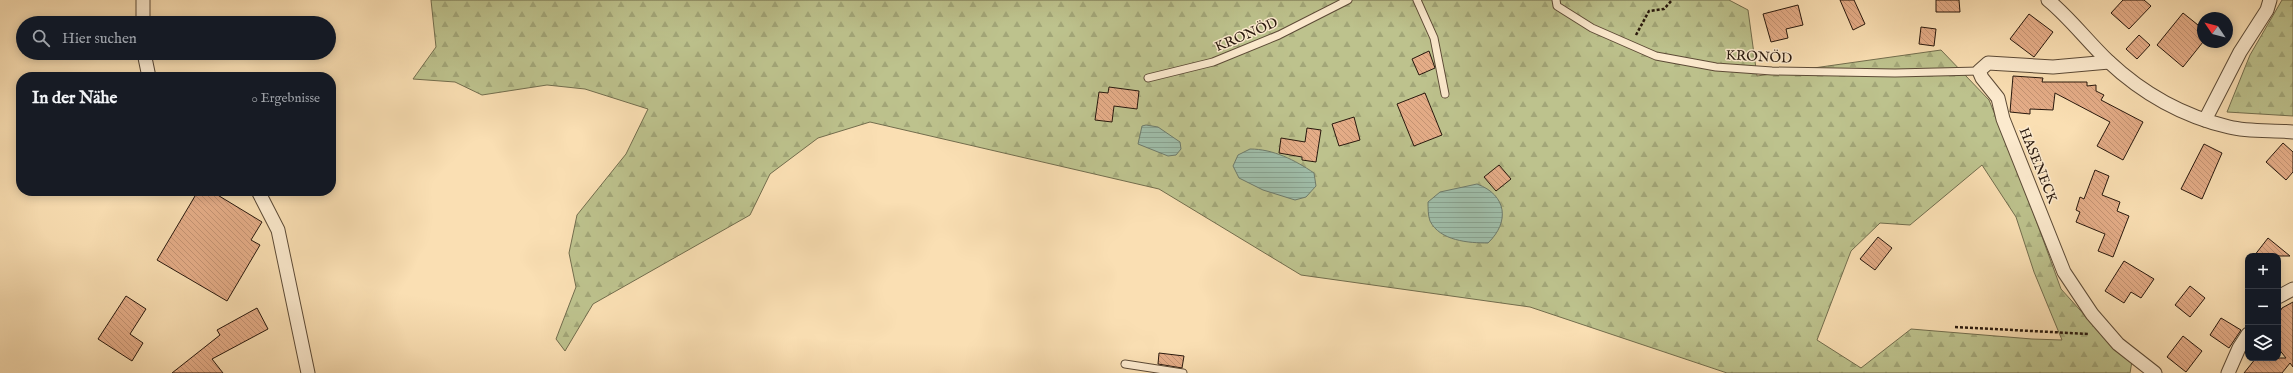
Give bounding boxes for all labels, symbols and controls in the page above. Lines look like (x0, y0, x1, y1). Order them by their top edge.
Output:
north arrow (2197, 12, 2233, 48)
street label: KRONÖD (1212, 13, 1281, 56)
search box (16, 16, 336, 60)
icon: search (30, 27, 52, 49)
text: Hier suchen (62, 29, 137, 48)
street label: KRONÖD (1725, 45, 1793, 68)
text: In der Nähe (32, 88, 117, 109)
text: 0 Ergebnisse (252, 90, 320, 107)
street label: HASENECK (2015, 125, 2062, 207)
map controls (2245, 253, 2281, 361)
button: + (2245, 253, 2281, 289)
button: − (2245, 289, 2281, 325)
button: layers (2245, 325, 2281, 361)

